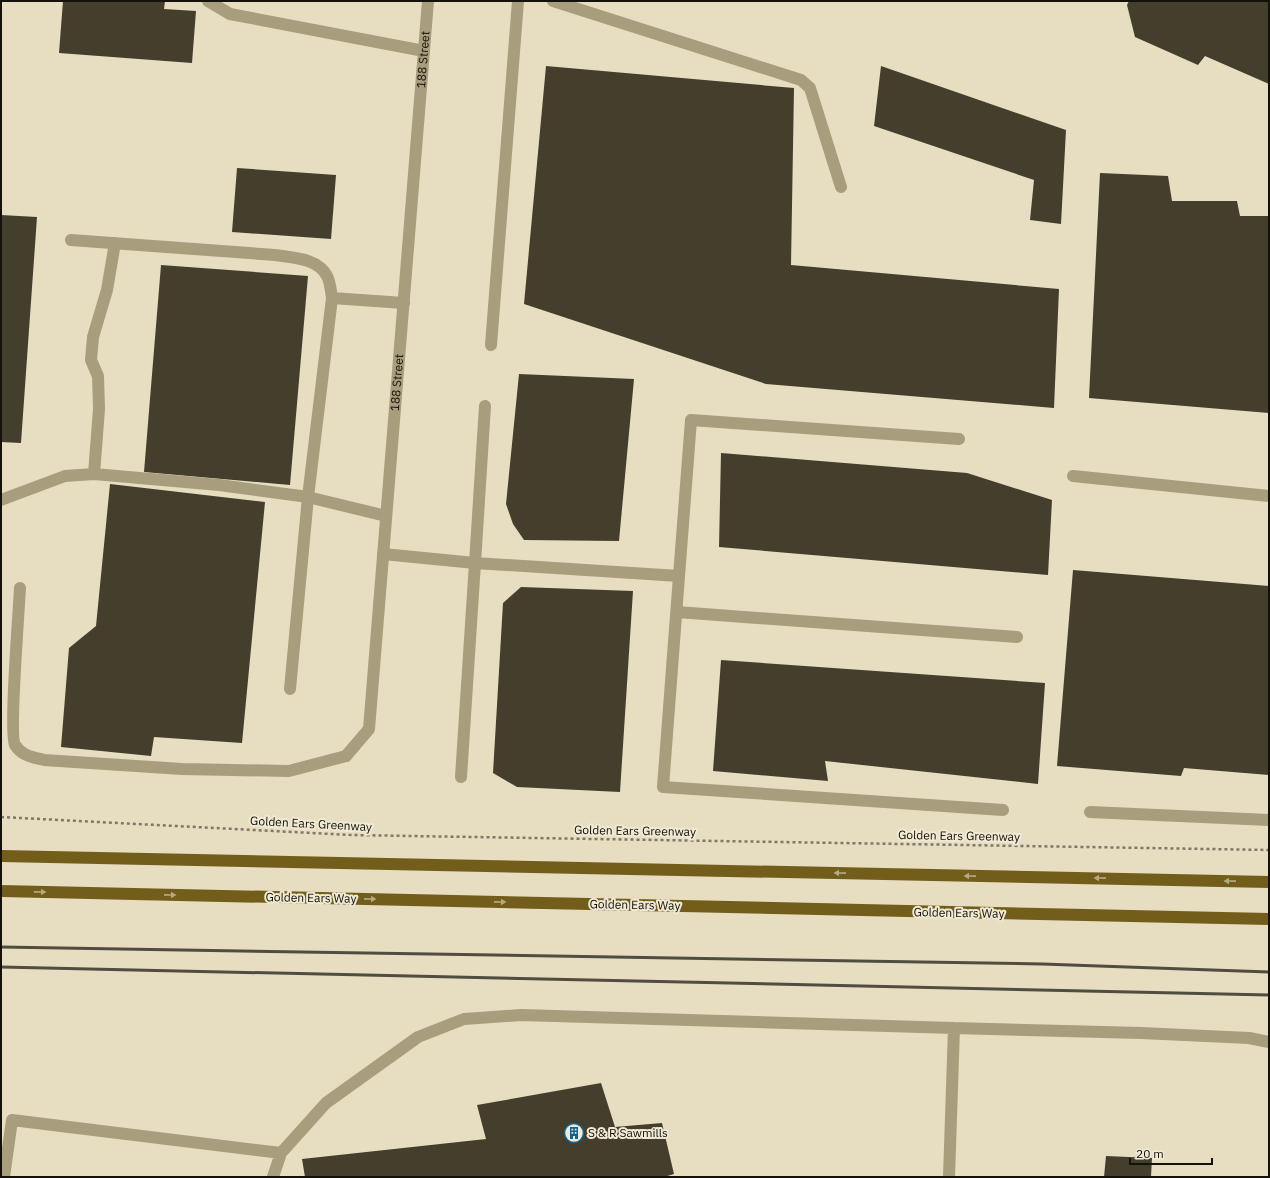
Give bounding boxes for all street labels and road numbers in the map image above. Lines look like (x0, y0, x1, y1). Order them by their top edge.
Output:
street label: 188 Street (413, 30, 433, 89)
street label: 188 Street (387, 353, 406, 412)
street label: Golden Ears Greenway (250, 813, 372, 834)
street label: Golden Ears Greenway (574, 822, 696, 839)
street label: Golden Ears Greenway (898, 827, 1020, 844)
street label: Golden Ears Way (265, 889, 357, 906)
street label: Golden Ears Way (589, 896, 681, 913)
street label: Golden Ears Way (913, 904, 1005, 921)

